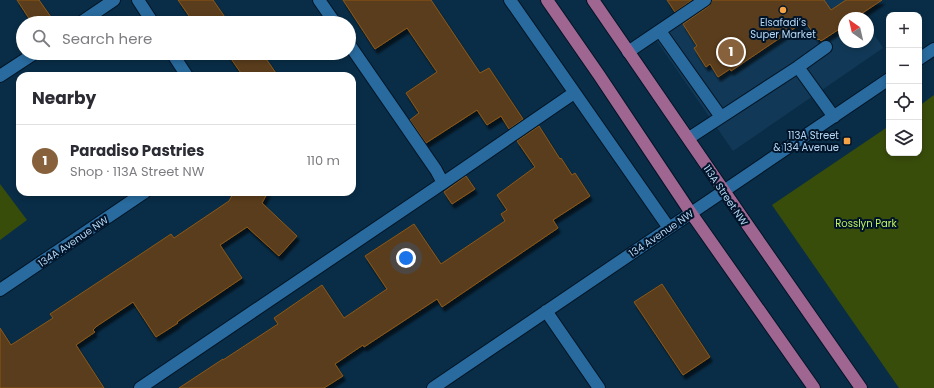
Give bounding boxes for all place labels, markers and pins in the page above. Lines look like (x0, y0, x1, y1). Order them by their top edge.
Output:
marker: Elsafadi’s Super Market (778, 5, 788, 15)
place label: Elsafadi’s Super Market (750, 15, 816, 42)
pin: 1 (718, 37, 744, 67)
place label: 113A Street & 134 Avenue (773, 128, 839, 155)
marker: 113A Street & 134 Avenue (842, 136, 852, 146)

